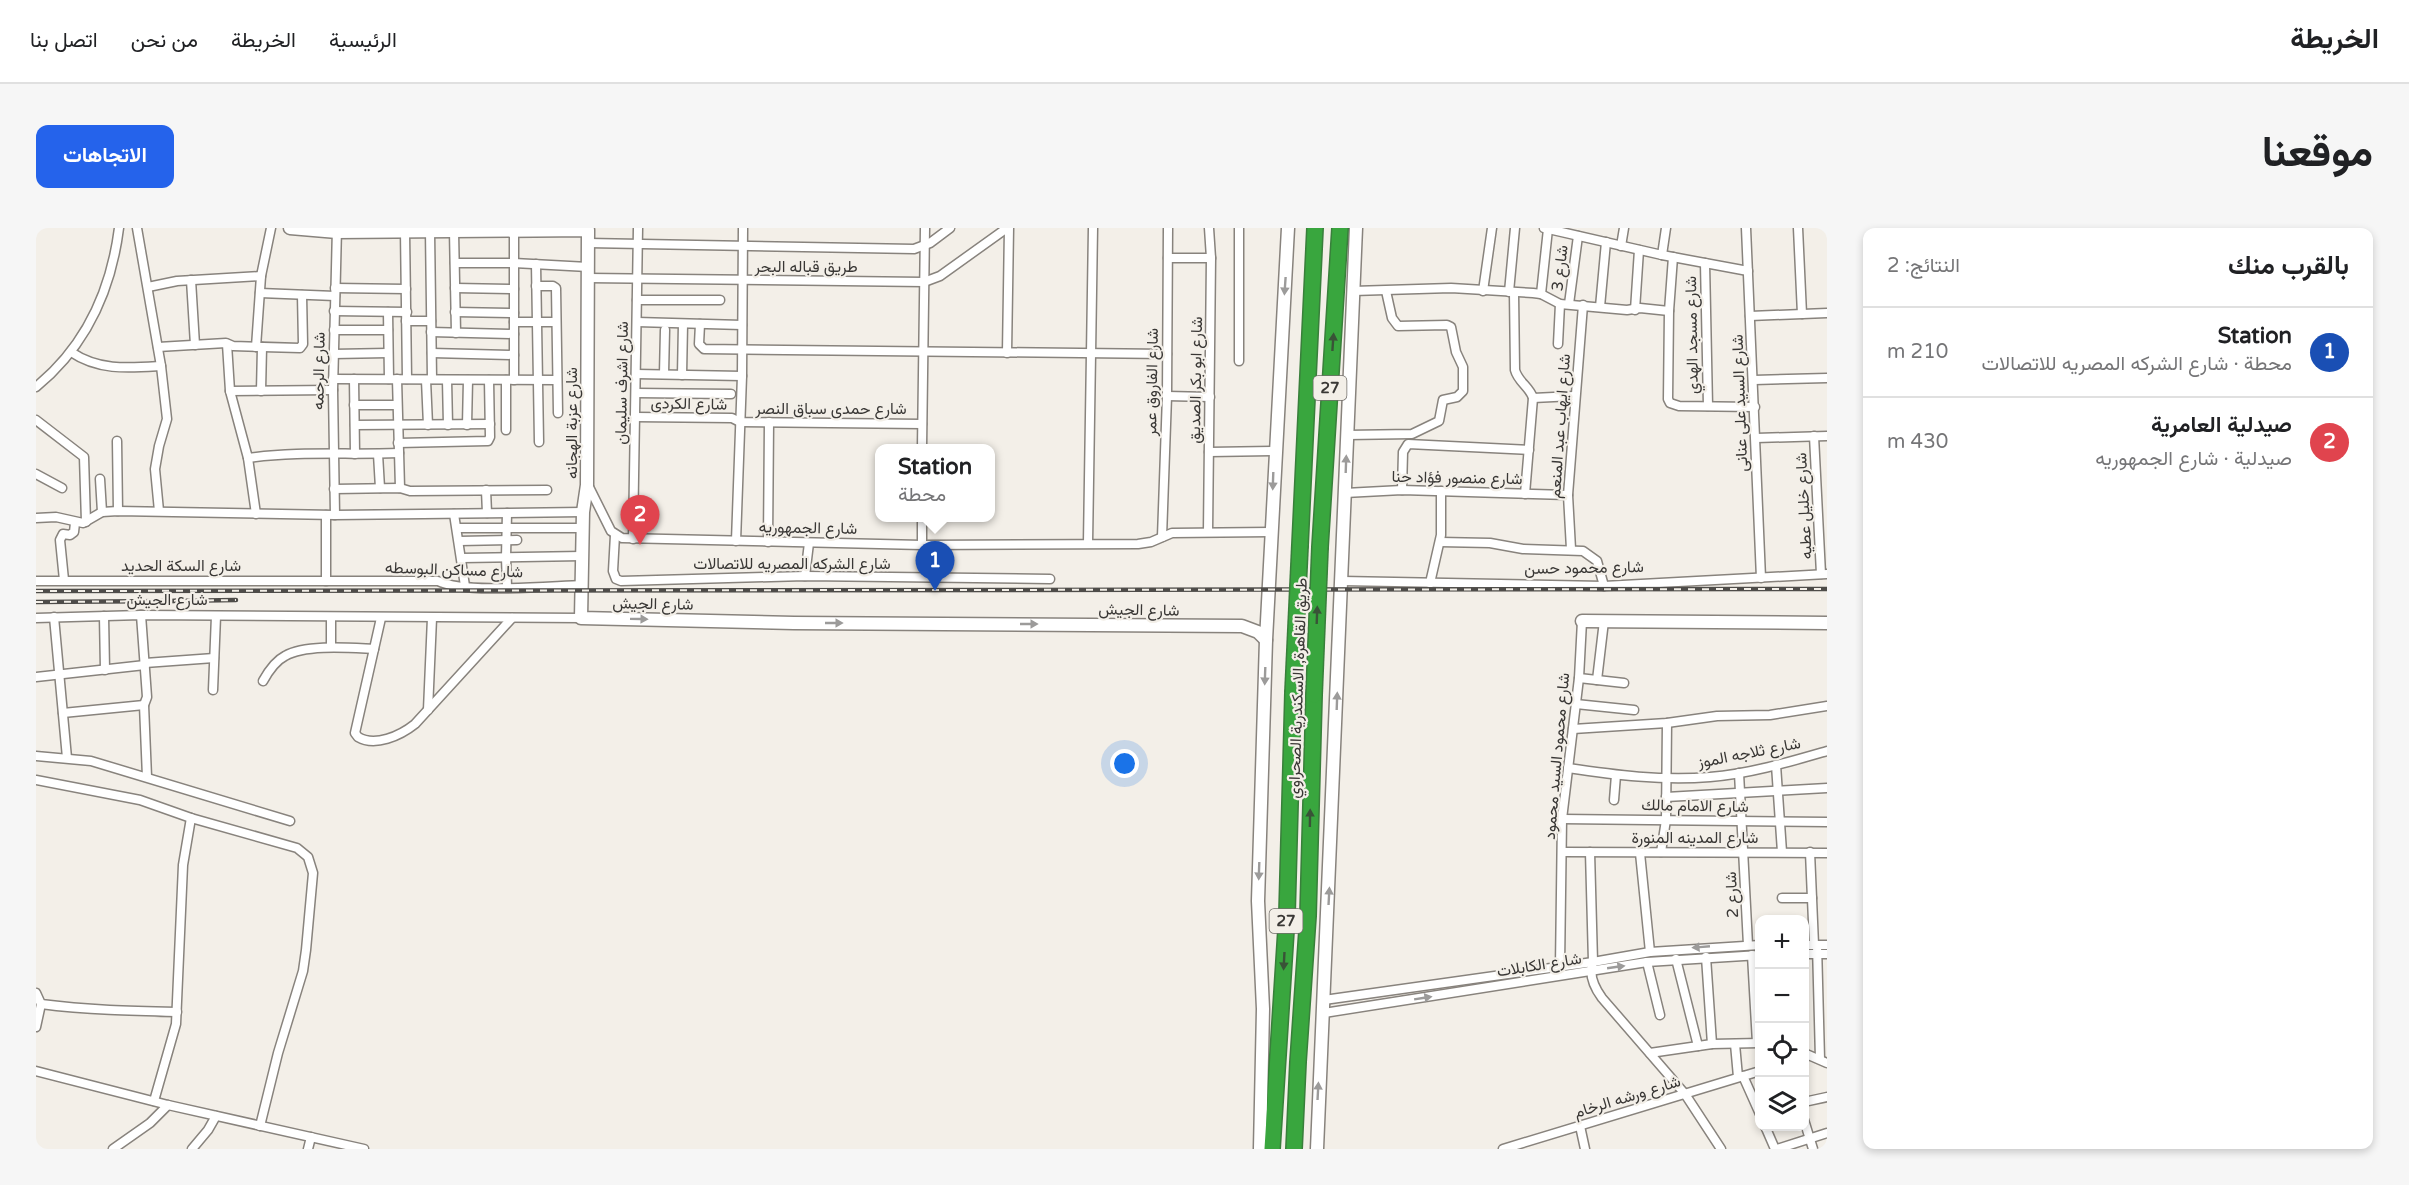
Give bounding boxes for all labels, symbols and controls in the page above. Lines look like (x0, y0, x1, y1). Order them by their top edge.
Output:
text: الخريطة (2290, 22, 2379, 56)
text: اتصل بنا (30, 28, 98, 53)
text: من نحن (131, 28, 198, 53)
text: الخريطة (231, 28, 296, 53)
text: الرئيسية (329, 28, 397, 53)
button: الاتجاهات (36, 125, 174, 188)
text: موقعنا (2262, 127, 2373, 178)
street label: شارع 3 (1547, 244, 1574, 292)
text: بالقرب منك (2228, 250, 2349, 281)
text: النتائج: 2 (1887, 254, 1960, 278)
street label: طريق قباله البحر (753, 257, 858, 277)
street label: شارع مسجد الهدي (1681, 276, 1706, 394)
one-way arrow (1280, 277, 1290, 296)
street label: شارع ابو بكر الصديق (1185, 316, 1208, 444)
street label: شارع اشرف سليمان (611, 321, 634, 445)
text: Station (2218, 323, 2292, 349)
street label: شارع الفاروق عمر (1141, 328, 1164, 437)
street label: شارع الرحمه (308, 332, 331, 410)
one-way arrow (1329, 333, 1338, 352)
street label: شارع السيد على عنانى (1728, 334, 1753, 472)
text: 210 m (1887, 340, 1948, 364)
text: 1 (2323, 340, 2336, 364)
text: محطة · شارع الشركه المصريه للاتصالات (1981, 352, 2292, 376)
street label: شارع ايهاب عبد المنعم (1545, 353, 1576, 499)
street label: شارع عزبة الهجانه (562, 367, 583, 479)
road number: 27 (1314, 376, 1346, 400)
street label: شارع الكردى (650, 393, 728, 416)
street label: شارع حمدى سباق النصر (754, 399, 907, 420)
text: صيدلية العامرية (2151, 412, 2292, 438)
text: 430 m (1887, 430, 1948, 454)
text: 2 (2323, 430, 2336, 454)
popup (875, 444, 995, 522)
text: صيدلية · شارع الجمهوريه (2095, 447, 2292, 471)
street label: شارع خليل عطيه (1791, 452, 1818, 560)
text: Station (898, 454, 972, 480)
one-way arrow (1342, 455, 1351, 474)
street label: شارع منصور فؤاد حنا (1391, 467, 1523, 490)
one-way arrow (1269, 472, 1278, 491)
text: محطة (898, 483, 946, 507)
pin: 2 (620, 496, 660, 545)
street label: شارع الجمهوريه (759, 517, 857, 540)
pin: 1 (916, 542, 954, 591)
street label: شارع الشركه المصريه للاتصالات (693, 554, 891, 575)
street label: شارع السكة الحديد (121, 556, 241, 577)
street label: شارع محمود حسن (1524, 557, 1644, 580)
street label: شارع مساكن البوسطه (385, 558, 523, 583)
street label: طريق القاهرة, الاسكندرية الصحراوي (1284, 577, 1315, 799)
street label: شارع الجيش (126, 590, 208, 611)
street label: شارع الجيش (612, 593, 694, 616)
street label: شارع الجيش (1098, 599, 1180, 622)
one-way arrow (1313, 606, 1322, 625)
one-way arrow (630, 614, 649, 624)
one-way arrow (825, 618, 844, 628)
one-way arrow (1020, 619, 1039, 629)
one-way arrow (1260, 666, 1269, 685)
street label: شارع محمود السيد محمود (1540, 672, 1575, 841)
one-way arrow (1333, 691, 1342, 710)
street label: شارع ثلاجه الموز (1695, 733, 1803, 774)
your location (1110, 749, 1139, 778)
street label: شارع الامام مالك (1641, 795, 1749, 818)
one-way arrow (1306, 808, 1315, 827)
street label: شارع المدينه المنورة (1632, 828, 1758, 849)
one-way arrow (1254, 861, 1263, 880)
street label: شارع 2 (1721, 871, 1744, 919)
one-way arrow (1324, 886, 1334, 905)
road number: 27 (1270, 909, 1302, 933)
map controls (1755, 915, 1809, 1131)
button: + (1755, 915, 1809, 969)
one-way arrow (1692, 942, 1711, 952)
street label: شارع الكابلات (1495, 948, 1583, 983)
one-way arrow (1280, 952, 1289, 971)
one-way arrow (1606, 963, 1625, 972)
button: − (1755, 969, 1809, 1023)
one-way arrow (1414, 993, 1433, 1002)
button: locate (1755, 1023, 1809, 1077)
street label: شارع ورشه الرخام (1572, 1071, 1683, 1124)
button: layers (1755, 1077, 1809, 1131)
one-way arrow (1314, 1081, 1323, 1100)

